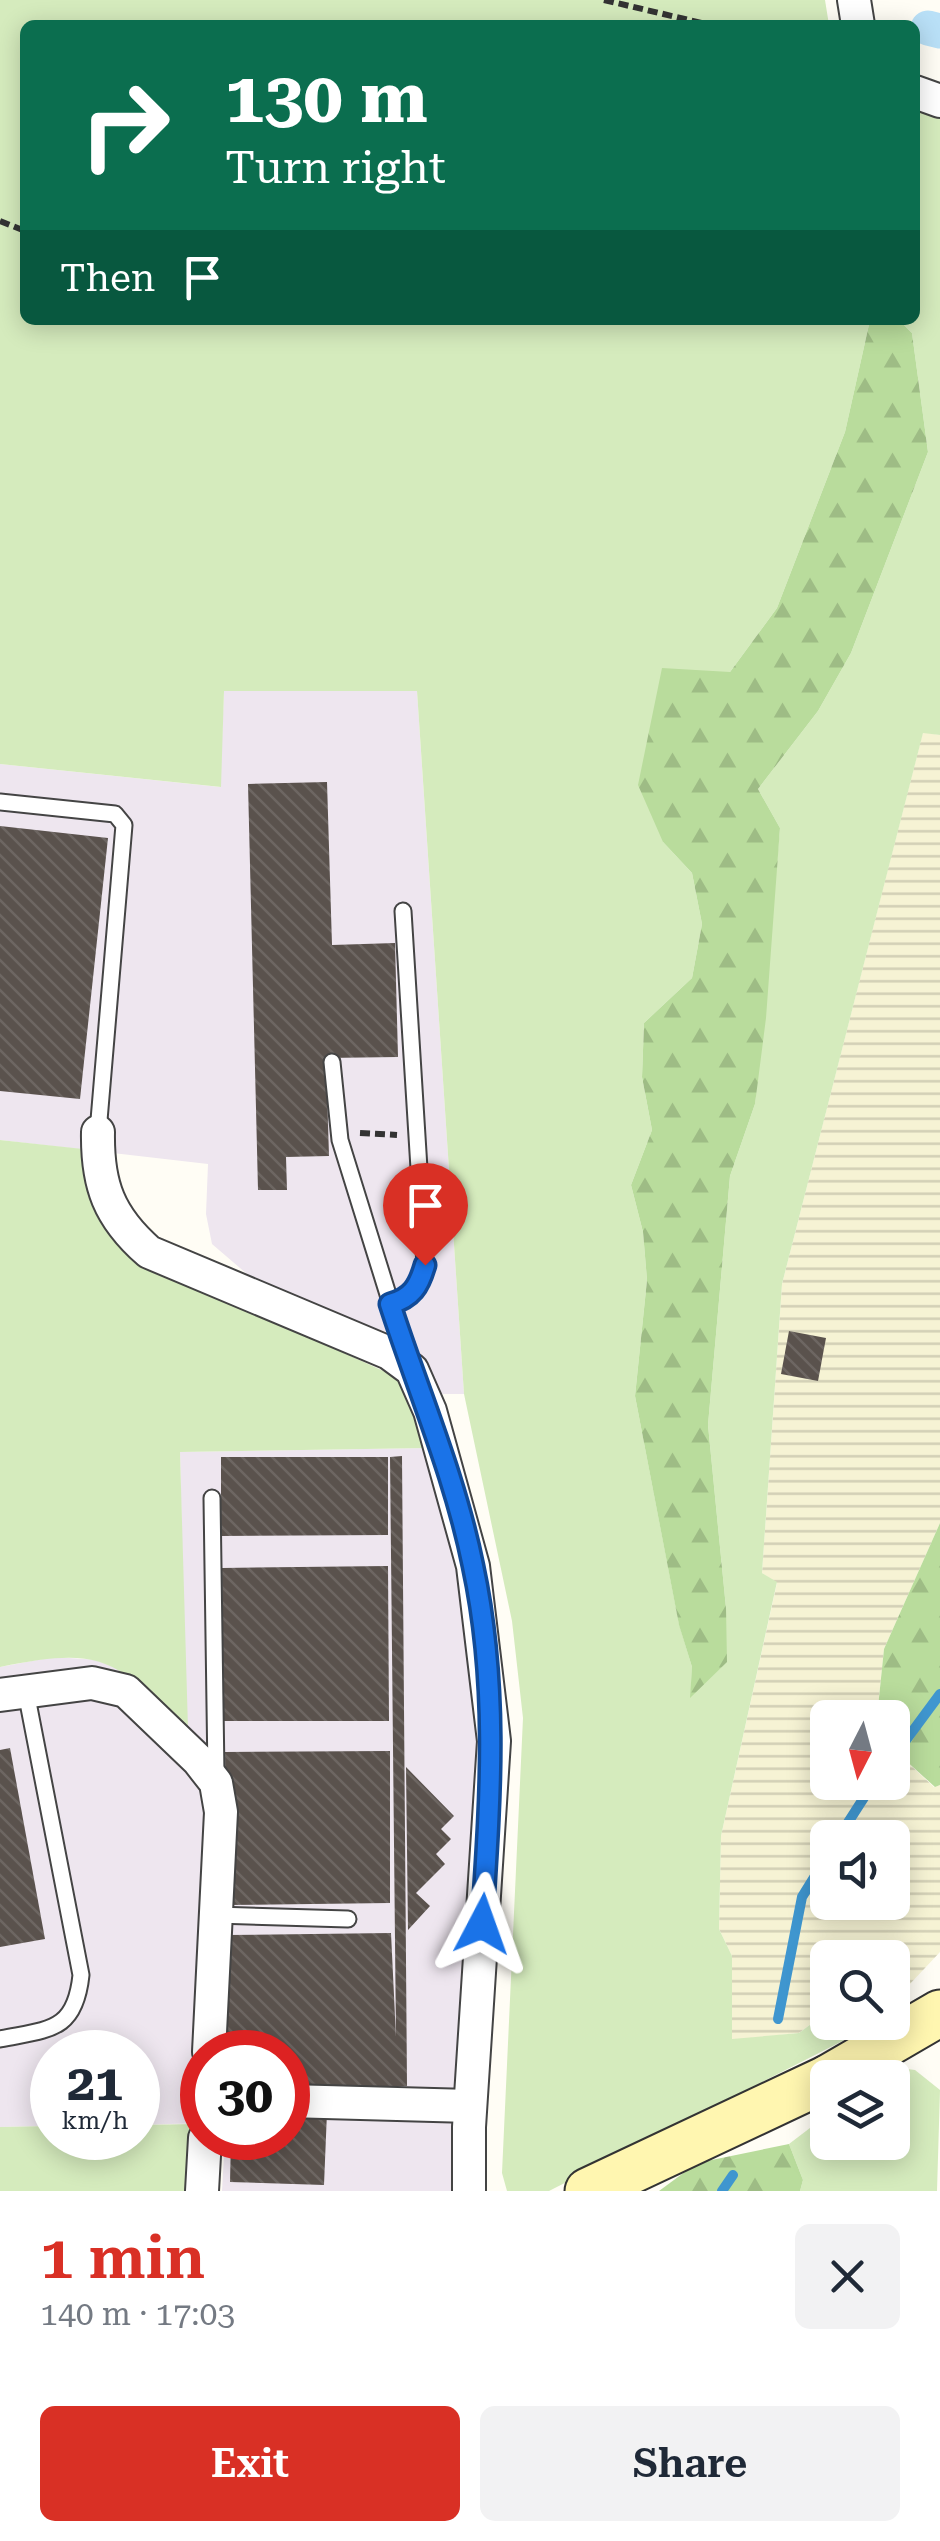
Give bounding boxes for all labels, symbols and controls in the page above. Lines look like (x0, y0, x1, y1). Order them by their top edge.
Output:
text: 130 m (225, 57, 428, 139)
icon: right (60, 60, 190, 190)
text: Turn right (225, 141, 446, 194)
icon: arrive (175, 250, 230, 305)
text: Then (60, 256, 155, 300)
pin (383, 1163, 468, 1266)
icon: arrive (398, 1178, 453, 1233)
north arrow (810, 1700, 910, 1800)
map controls (810, 1700, 910, 2160)
button: sound (810, 1820, 910, 1920)
position arrow (430, 1872, 534, 1976)
button: search (810, 1940, 910, 2040)
speed limit sign: 30 (180, 2030, 310, 2160)
text: 21 (67, 2054, 123, 2112)
button: layers (810, 2060, 910, 2160)
text: km/h (62, 2106, 128, 2135)
text: 1 min (40, 2222, 205, 2293)
button: close (795, 2224, 900, 2329)
text: 140 m · 17:03 (40, 2295, 235, 2333)
button: Exit (40, 2406, 460, 2521)
button: Share (480, 2406, 900, 2521)

